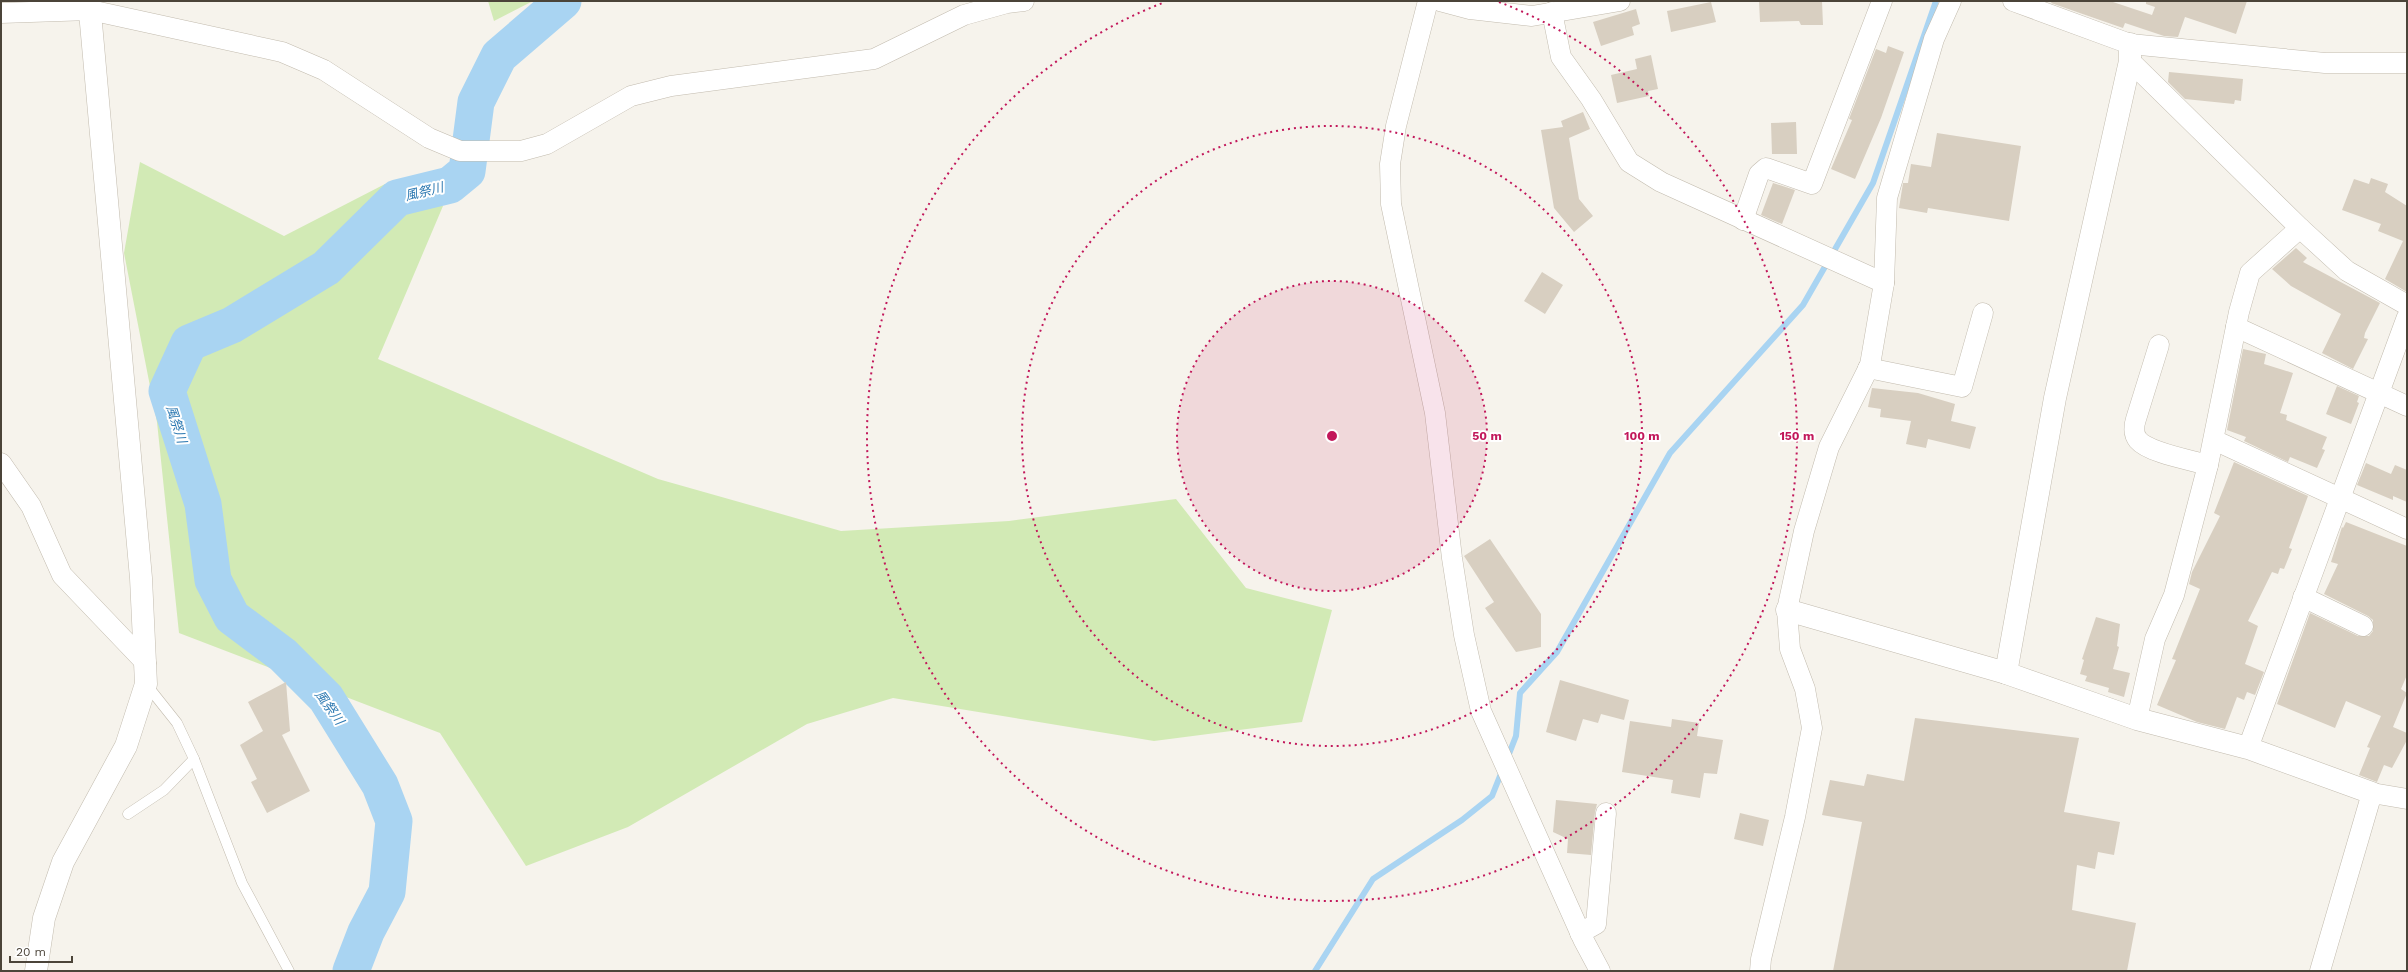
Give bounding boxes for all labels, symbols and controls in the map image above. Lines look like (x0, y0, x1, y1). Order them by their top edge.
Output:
water label: 風祭川 (403, 179, 447, 203)
water label: 風祭川 (163, 403, 190, 447)
centre of rings (1325, 429, 1339, 443)
text: 50 m (1472, 429, 1502, 443)
text: 100 m (1624, 429, 1660, 443)
text: 150 m (1780, 429, 1814, 443)
water label: 風祭川 (312, 687, 348, 729)
scale bar (10, 938, 72, 964)
text: 20 m (16, 945, 46, 959)

